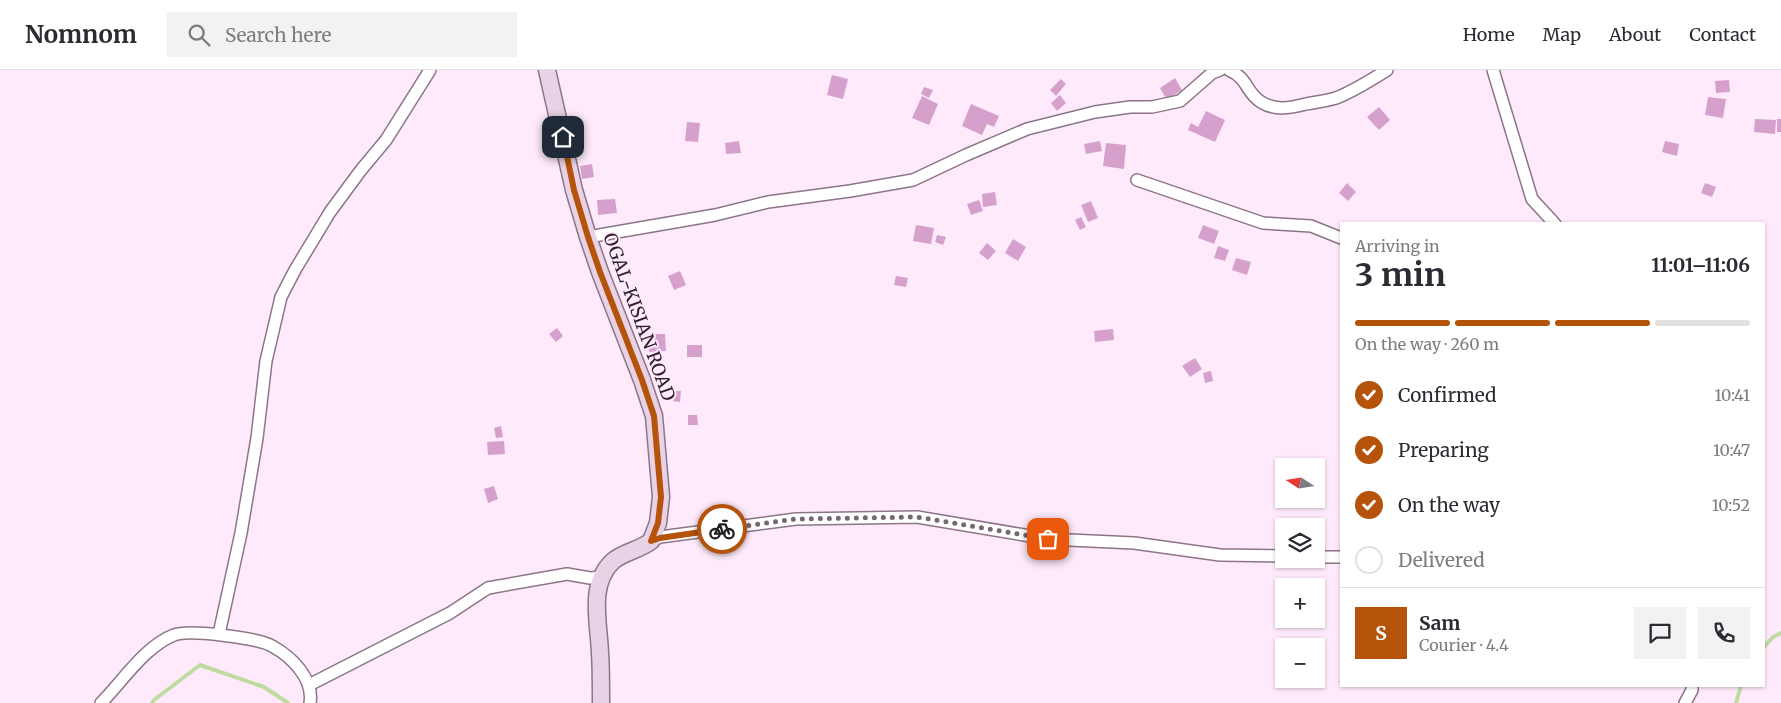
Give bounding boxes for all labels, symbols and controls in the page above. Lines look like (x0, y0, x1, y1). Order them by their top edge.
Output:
search box (167, 12, 517, 57)
text: Nomnom (25, 19, 137, 50)
icon: search (185, 21, 213, 49)
text: Search here (225, 23, 331, 47)
text: Home (1463, 23, 1515, 46)
text: Map (1543, 23, 1581, 46)
text: About (1609, 23, 1661, 46)
text: Contact (1689, 23, 1756, 46)
pin (542, 116, 584, 158)
icon: home (549, 123, 577, 151)
street label: OGAL-KISIAN ROAD (598, 230, 681, 404)
text: Arriving in (1355, 236, 1440, 256)
text: 11:01–11:06 (1651, 253, 1750, 277)
text: 3 min (1355, 255, 1446, 295)
text: On the way · 260 m (1355, 334, 1499, 354)
icon: check (1355, 381, 1383, 409)
text: Confirmed (1398, 383, 1496, 407)
text: 10:41 (1714, 385, 1750, 405)
icon: check (1355, 436, 1383, 464)
text: Preparing (1398, 438, 1489, 462)
text: 10:47 (1713, 440, 1750, 460)
north arrow (1275, 458, 1325, 508)
map controls (1275, 458, 1325, 688)
icon: check (1355, 491, 1383, 519)
text: On the way (1398, 493, 1500, 517)
text: 10:52 (1712, 495, 1750, 515)
courier (697, 504, 747, 554)
icon: bike (708, 515, 736, 543)
pin (1027, 518, 1069, 560)
button: layers (1275, 518, 1325, 568)
icon: bag (1034, 525, 1062, 553)
text: Delivered (1398, 548, 1485, 572)
button: + (1275, 578, 1325, 628)
button: chat (1634, 607, 1686, 659)
button: phone (1698, 607, 1750, 659)
text: Sam (1419, 611, 1460, 635)
text: S (1375, 621, 1387, 645)
text: Courier · 4.4 (1419, 635, 1509, 655)
button: − (1275, 638, 1325, 688)

